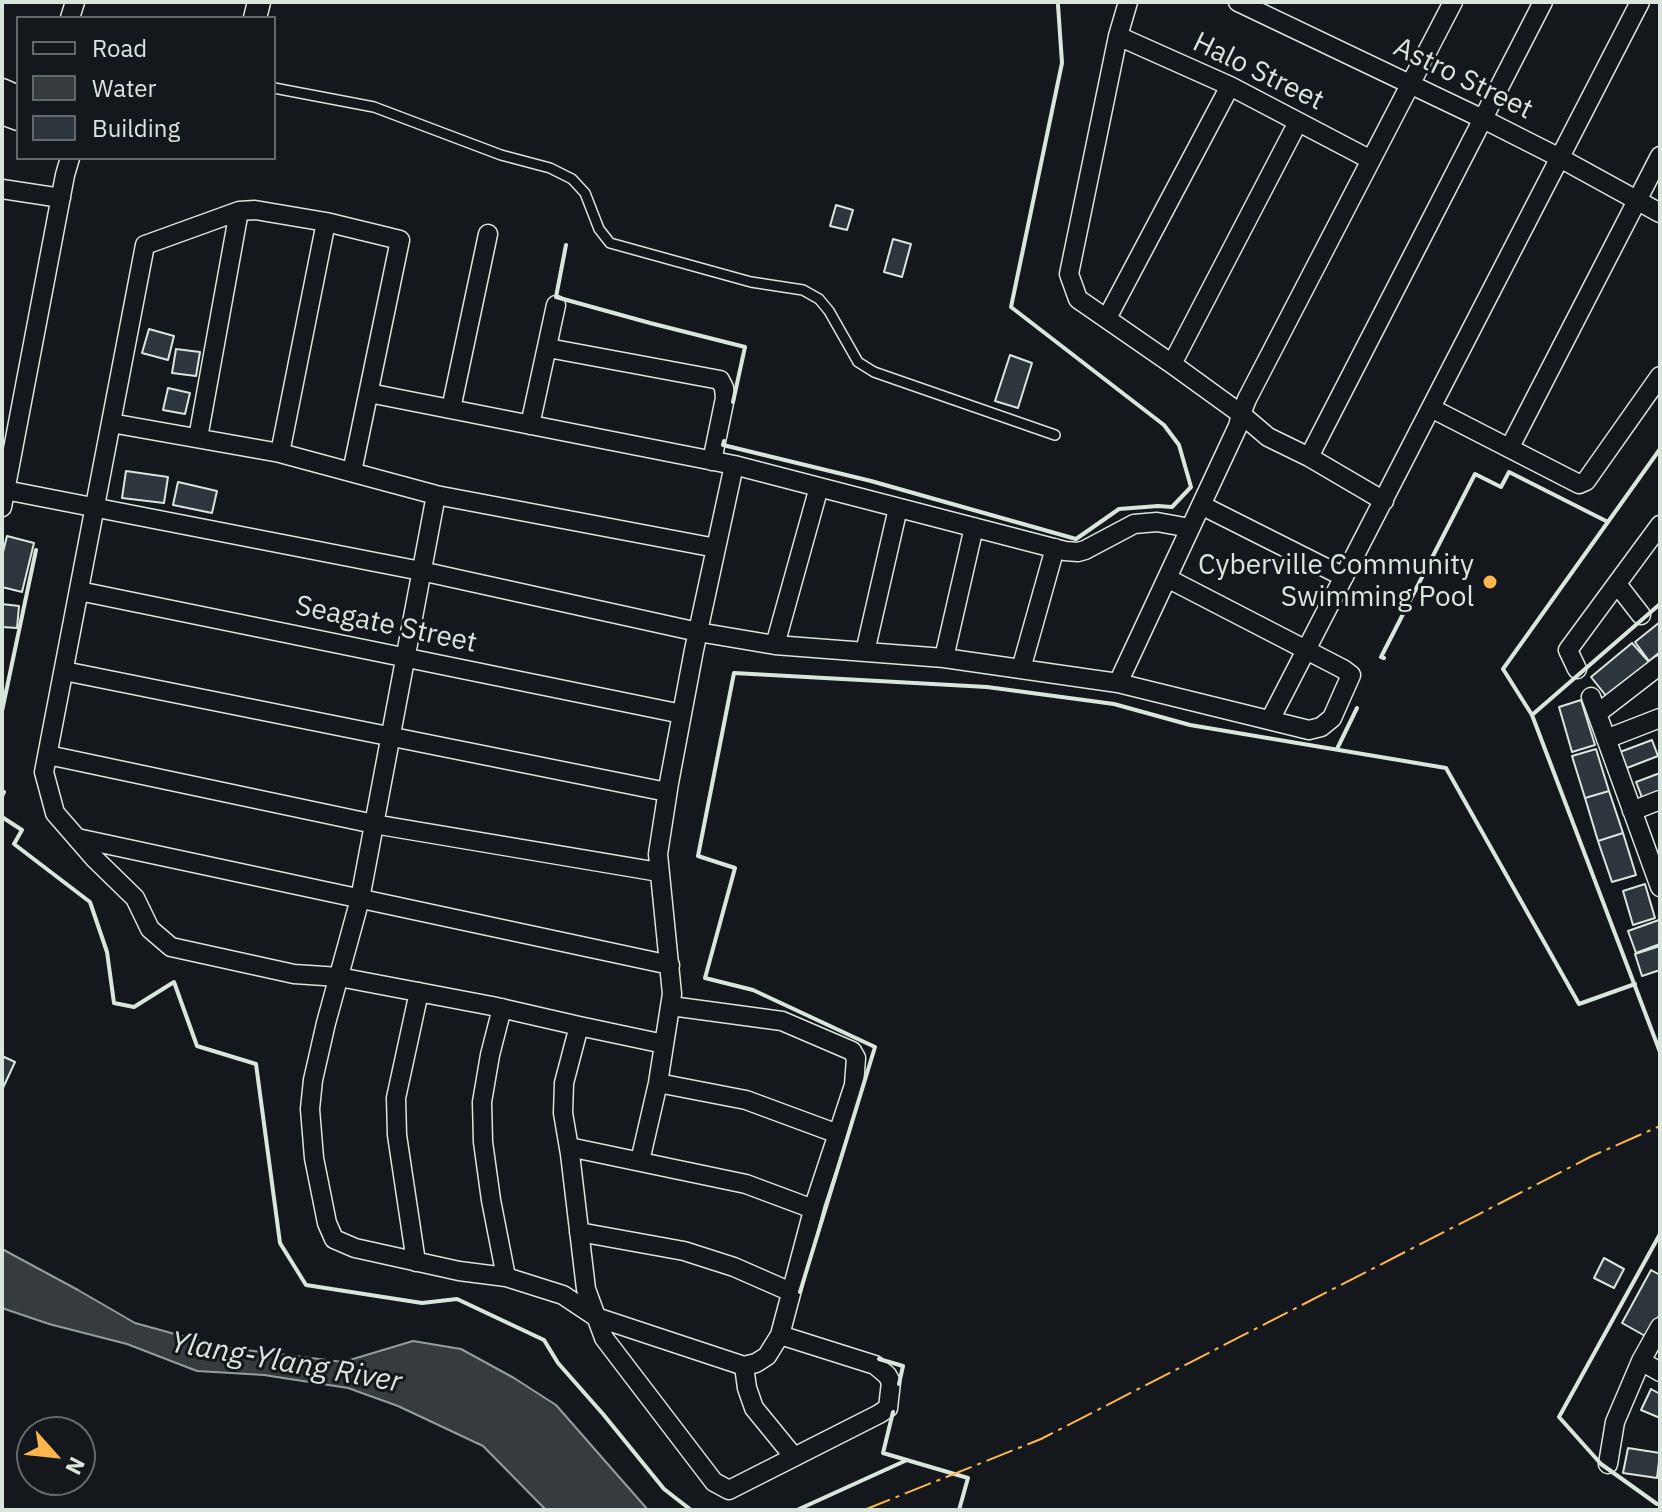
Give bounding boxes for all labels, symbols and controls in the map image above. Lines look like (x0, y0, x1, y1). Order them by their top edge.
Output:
legend (16, 16, 276, 160)
street label: Halo Street (1187, 26, 1329, 118)
street label: Astro Street (1388, 31, 1538, 127)
text: Road (92, 32, 147, 64)
text: Water (92, 72, 156, 104)
text: Building (92, 112, 180, 144)
place label: Cyberville Community Swimming Pool (1198, 549, 1474, 615)
marker: Cyberville Community Swimming Pool (1481, 573, 1499, 591)
street label: Seagate Street (292, 589, 480, 661)
water label: Ylang-Ylang River (168, 1325, 404, 1401)
north arrow (16, 1416, 96, 1496)
text: N (60, 1453, 93, 1480)

